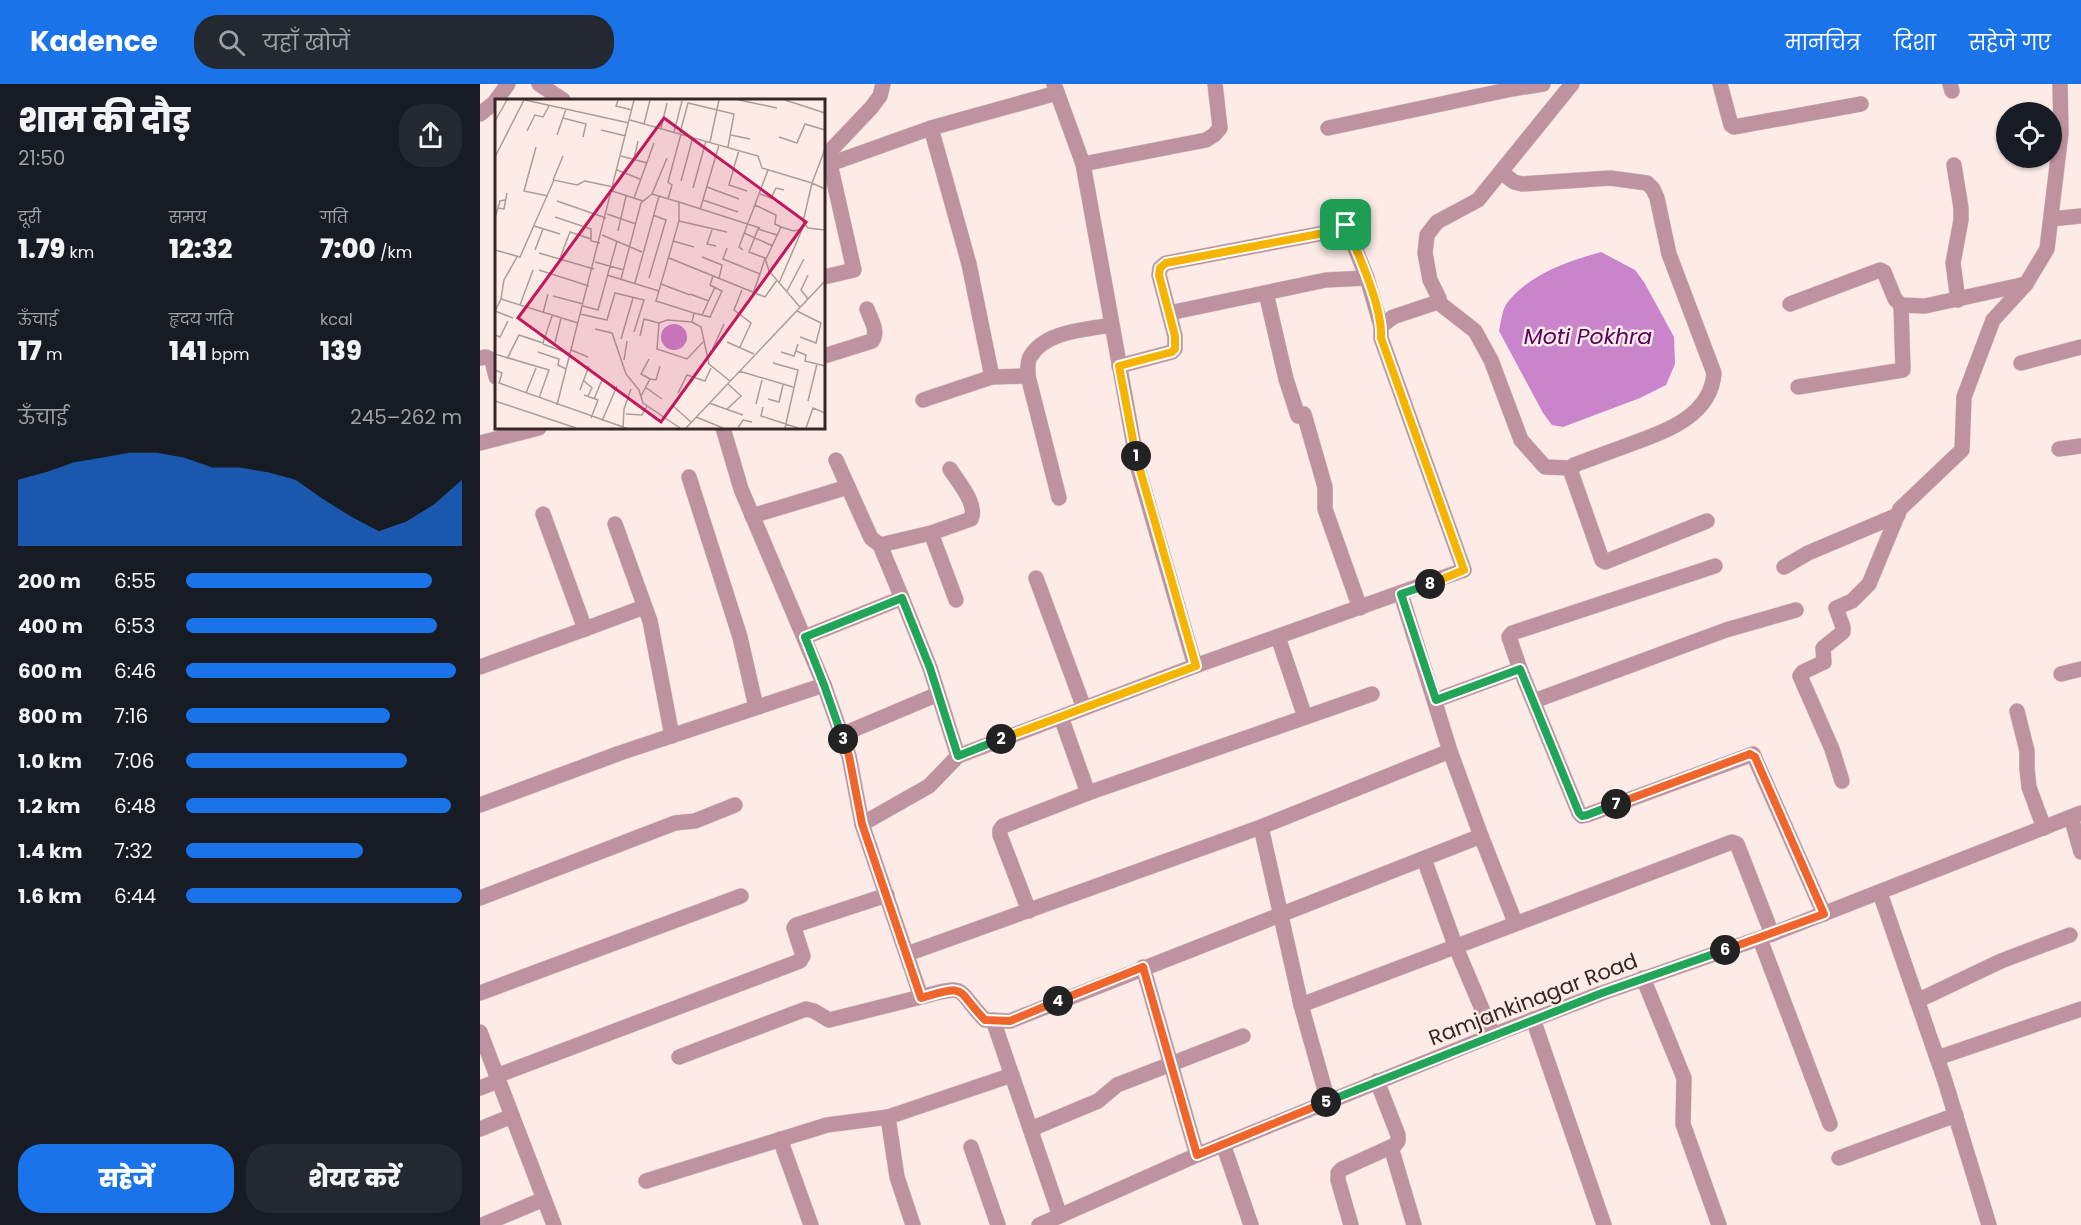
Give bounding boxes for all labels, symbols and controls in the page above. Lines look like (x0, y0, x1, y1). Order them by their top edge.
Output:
search box (194, 15, 614, 69)
text: Kadence (30, 22, 158, 61)
icon: search (215, 26, 248, 59)
text: यहाँ खोजें (263, 27, 350, 58)
text: मानचित्र (1785, 28, 1861, 57)
text: दिशा (1894, 28, 1936, 57)
text: सहेजे गए (1969, 28, 2051, 57)
text: शाम की दौड़ (18, 97, 190, 144)
inset map (495, 99, 825, 429)
map controls (1996, 102, 2062, 168)
button: locate (1996, 102, 2062, 168)
button: share (399, 104, 462, 167)
text: 21:50 (18, 144, 65, 172)
pin (1320, 199, 1371, 250)
text: दूरी (18, 206, 41, 229)
text: समय (169, 206, 206, 229)
text: गति (320, 206, 348, 229)
icon: arrive (1329, 208, 1362, 241)
text: 1.79 (18, 231, 65, 267)
text: 12:32 (169, 231, 232, 267)
text: 7:00 (320, 231, 376, 267)
text: km (65, 241, 94, 264)
text: /km (376, 241, 412, 264)
text: ऊँचाई (18, 308, 58, 331)
text: हृदय गति (169, 308, 233, 331)
text: kcal (320, 308, 353, 331)
water label: Moti Pokhra (1524, 321, 1652, 352)
text: 17 (18, 333, 42, 369)
text: 141 (169, 333, 207, 369)
text: 139 (320, 333, 362, 369)
text: m (42, 343, 62, 366)
text: bpm (207, 343, 249, 366)
text: ऊँचाई (18, 403, 67, 431)
text: 245–262 m (350, 403, 462, 431)
pin: 1 (1121, 441, 1151, 471)
text: 1 (1133, 444, 1139, 467)
text: 200 m (18, 567, 81, 595)
text: 6:55 (114, 567, 156, 595)
pin: 8 (1415, 569, 1445, 599)
text: 8 (1425, 572, 1435, 595)
text: 400 m (18, 612, 83, 640)
text: 6:53 (114, 612, 155, 640)
text: 600 m (18, 657, 82, 685)
text: 6:46 (114, 657, 156, 685)
text: 800 m (18, 702, 82, 730)
text: 7:16 (114, 702, 148, 730)
pin: 3 (828, 724, 858, 754)
pin: 2 (986, 724, 1016, 754)
text: 3 (838, 727, 848, 750)
text: 2 (996, 727, 1006, 750)
text: 1.0 km (18, 747, 82, 775)
text: 7:06 (114, 747, 154, 775)
pin: 7 (1601, 789, 1631, 819)
text: 1.2 km (18, 792, 80, 820)
text: 6:48 (114, 792, 156, 820)
text: 7 (1612, 792, 1620, 815)
text: 1.4 km (18, 837, 82, 865)
text: 7:32 (114, 837, 152, 865)
text: 1.6 km (18, 882, 82, 910)
text: 6:44 (114, 882, 156, 910)
pin: 6 (1710, 935, 1740, 965)
text: 6 (1720, 938, 1730, 961)
street label: Ramjankinagar Road (1424, 946, 1642, 1052)
pin: 4 (1043, 986, 1073, 1016)
text: 4 (1053, 989, 1063, 1012)
pin: 5 (1311, 1087, 1341, 1117)
text: 5 (1321, 1090, 1331, 1113)
button: सहेजें (18, 1144, 234, 1213)
button: शेयर करें (246, 1144, 462, 1213)

